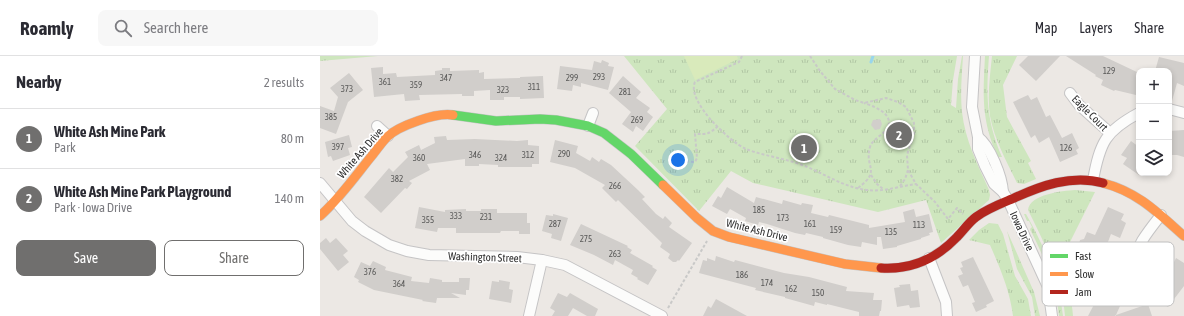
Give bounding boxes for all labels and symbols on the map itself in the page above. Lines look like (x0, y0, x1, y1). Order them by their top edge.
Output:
house number: 129 (1103, 66, 1115, 76)
house number: 293 (593, 72, 605, 82)
house number: 347 (440, 73, 452, 83)
house number: 299 (566, 73, 578, 83)
house number: 361 (379, 77, 391, 87)
house number: 359 (410, 80, 422, 90)
house number: 311 (528, 82, 540, 92)
house number: 373 (341, 84, 353, 94)
house number: 323 (497, 85, 509, 95)
house number: 281 (619, 87, 631, 97)
street label: Eagle Court (1070, 93, 1110, 133)
house number: 385 (325, 112, 337, 122)
house number: 269 (631, 115, 643, 125)
pin: 2 (886, 120, 912, 150)
street label: White Ash Drive (335, 125, 385, 181)
pin: 1 (791, 133, 817, 163)
house number: 397 (332, 142, 344, 152)
house number: 126 (1060, 143, 1072, 153)
house number: 290 (558, 149, 570, 159)
house number: 346 (469, 150, 481, 160)
house number: 312 (522, 150, 534, 160)
your location (668, 150, 688, 170)
house number: 360 (413, 153, 425, 163)
house number: 324 (495, 153, 507, 163)
house number: 382 (391, 174, 403, 184)
house number: 266 (609, 181, 621, 191)
house number: 185 (753, 205, 765, 215)
street label: Iowa Drive (1008, 209, 1036, 253)
house number: 333 (450, 211, 462, 221)
house number: 231 (480, 212, 492, 222)
house number: 173 (777, 213, 789, 223)
house number: 355 (422, 215, 434, 225)
street label: White Ash Drive (725, 217, 789, 243)
house number: 287 (549, 219, 561, 229)
house number: 161 (804, 219, 816, 229)
house number: 113 (913, 220, 925, 230)
house number: 159 (830, 225, 842, 235)
house number: 135 (885, 227, 897, 237)
house number: 275 (580, 234, 592, 244)
legend (1042, 242, 1174, 306)
house number: 263 (609, 249, 621, 259)
street label: Washington Street (448, 250, 522, 264)
text: Fast (1075, 250, 1091, 262)
house number: 376 (364, 267, 376, 277)
text: Slow (1075, 268, 1094, 280)
house number: 186 (736, 270, 748, 280)
house number: 174 (761, 278, 773, 288)
house number: 364 (393, 279, 405, 289)
house number: 162 (785, 284, 797, 294)
text: Jam (1075, 286, 1092, 298)
house number: 150 (812, 288, 824, 298)

